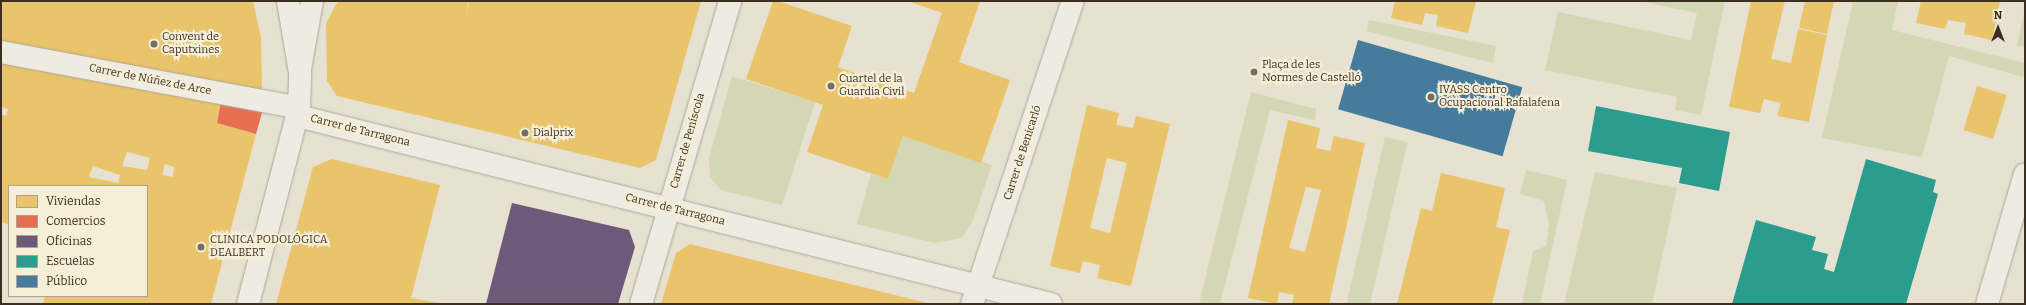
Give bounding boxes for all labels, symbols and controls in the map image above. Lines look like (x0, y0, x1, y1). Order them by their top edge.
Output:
north arrow (1978, 8, 2018, 48)
text: N (1994, 9, 2002, 22)
place label: Convent de Caputxines (162, 31, 220, 57)
marker: Convent de Caputxines (149, 39, 159, 49)
place label: Plaça de les Normes de Castelló (1262, 59, 1361, 85)
street label: Carrer de Núñez de Arce (88, 62, 212, 98)
marker: Plaça de les Normes de Castelló (1249, 67, 1259, 77)
place label: Cuartel de la Guardia Civil (839, 73, 904, 99)
marker: Cuartel de la Guardia Civil (826, 81, 836, 91)
place label: IVASS Centro Ocupacional Rafalafena (1439, 84, 1560, 110)
street label: Carrer de Peníscola (668, 92, 708, 190)
marker: IVASS Centro Ocupacional Rafalafena (1426, 92, 1436, 102)
street label: Carrer de Benicarló (1001, 104, 1045, 202)
street label: Carrer de Tarragona (309, 112, 411, 150)
place label: Dialprix (533, 126, 573, 140)
marker: Dialprix (520, 128, 530, 138)
legend (8, 185, 148, 297)
street label: Carrer de Tarragona (624, 191, 726, 229)
text: Viviendas (46, 194, 100, 208)
text: Comercios (46, 214, 106, 228)
text: Oficinas (46, 234, 92, 248)
place label: CLINICA PODOLÓGICA DEALBERT (210, 234, 327, 260)
marker: CLINICA PODOLÓGICA DEALBERT (195, 241, 207, 253)
text: Escuelas (46, 254, 95, 268)
text: Público (46, 274, 87, 288)

